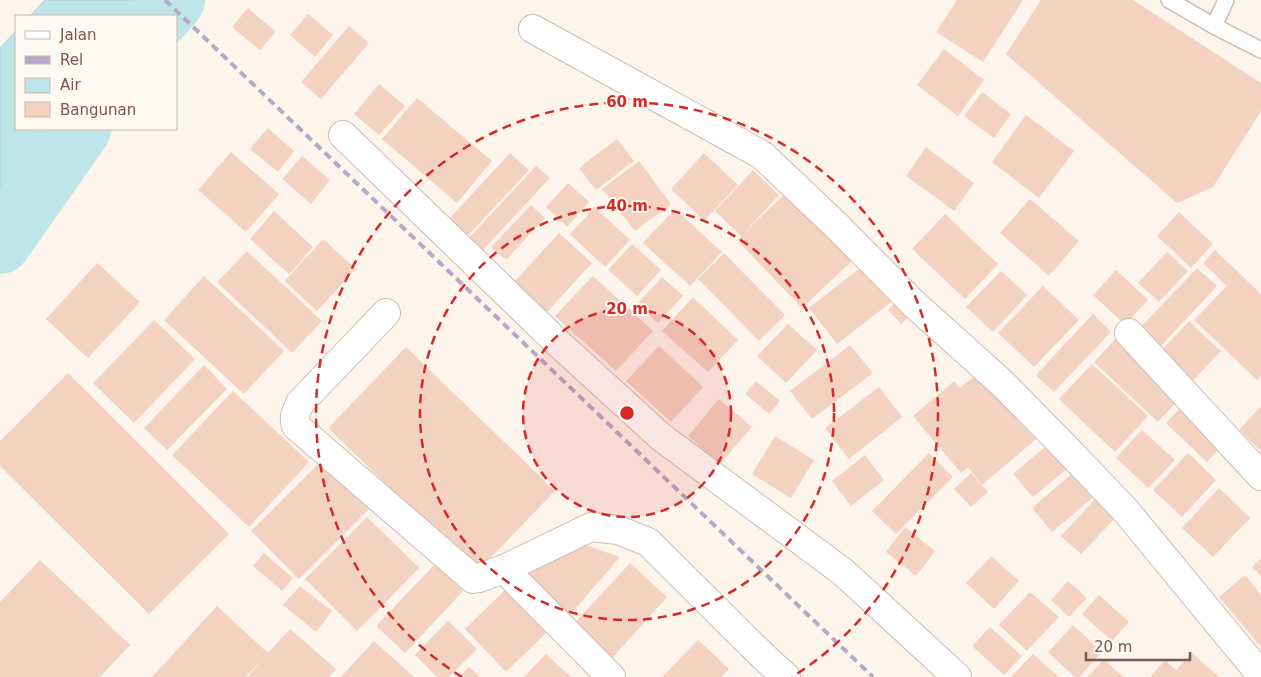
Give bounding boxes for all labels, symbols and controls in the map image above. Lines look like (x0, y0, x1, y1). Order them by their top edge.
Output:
legend (15, 15, 178, 130)
text: Jalan (59, 26, 96, 44)
text: Rel (60, 51, 83, 69)
text: Air (60, 76, 81, 94)
text: 60 m (606, 93, 648, 111)
text: Bangunan (60, 101, 136, 119)
text: 40 m (606, 197, 648, 215)
text: 20 m (606, 300, 648, 318)
centre of rings (618, 404, 636, 422)
scale bar (1086, 630, 1190, 662)
text: 20 m (1094, 638, 1132, 656)

